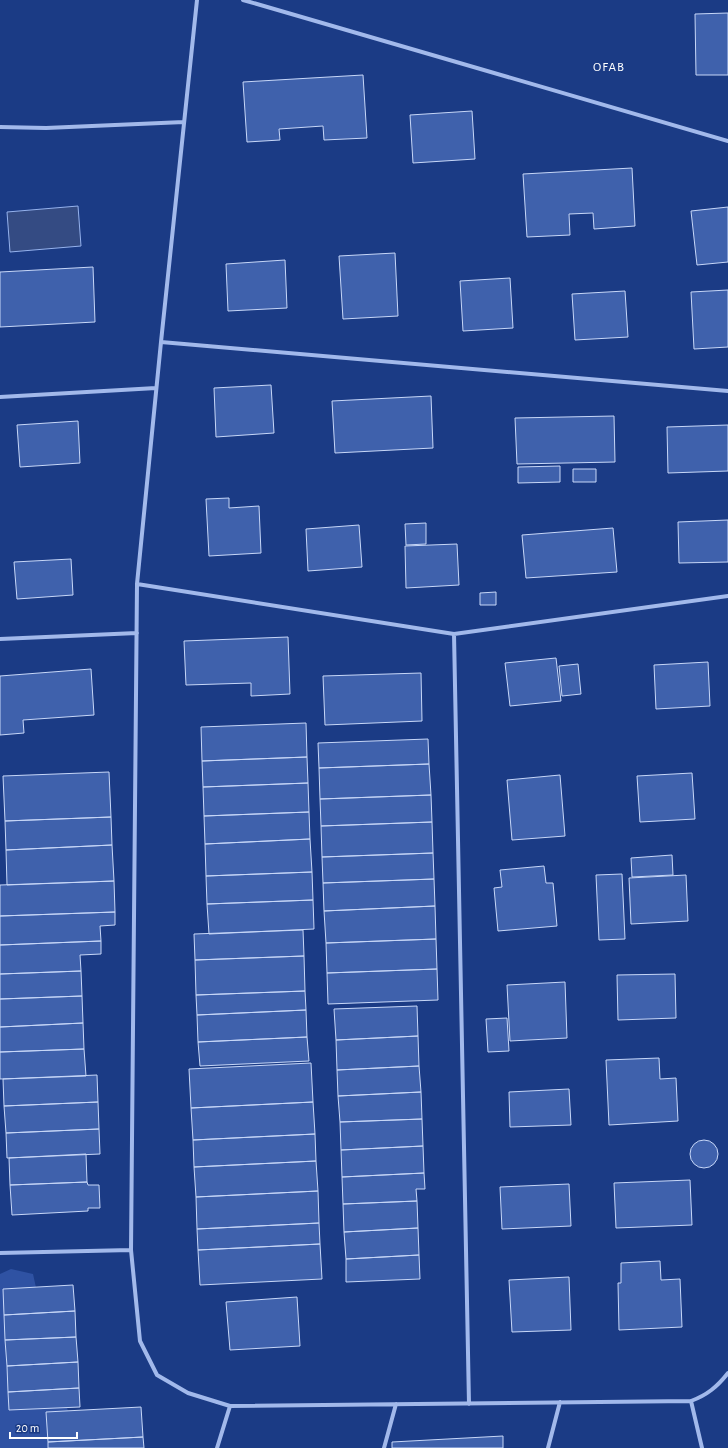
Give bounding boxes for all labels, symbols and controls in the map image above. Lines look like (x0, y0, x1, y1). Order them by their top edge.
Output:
district label: OFAB (593, 61, 625, 74)
scale bar (10, 1414, 77, 1440)
text: 20 m (16, 1422, 39, 1434)

